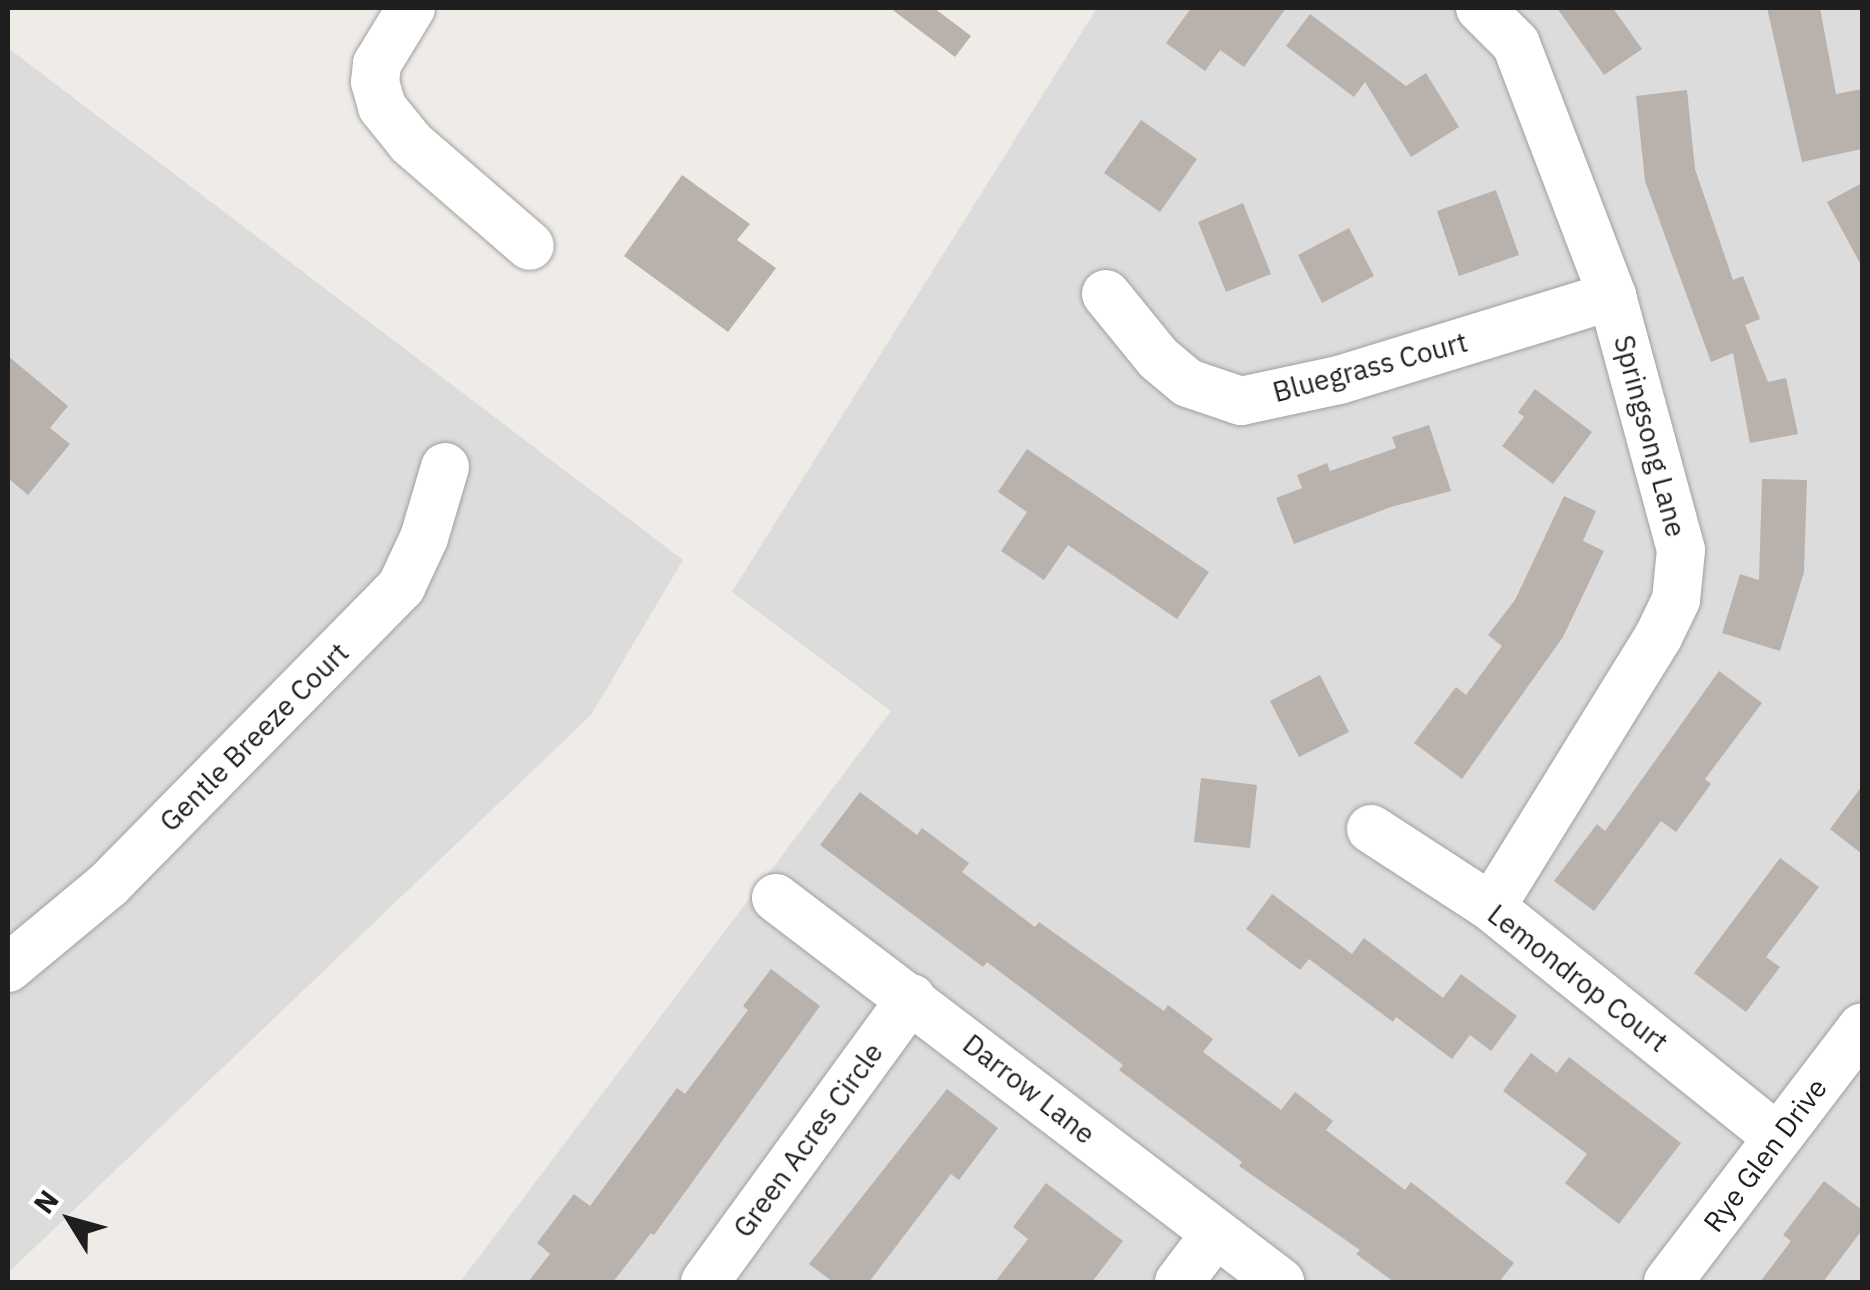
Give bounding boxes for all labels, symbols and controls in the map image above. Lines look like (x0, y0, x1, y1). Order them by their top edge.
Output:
street label: Bluegrass Court (1269, 325, 1471, 409)
street label: Springsong Lane (1607, 332, 1693, 540)
street label: Gentle Breeze Court (153, 636, 355, 838)
street label: Lemondrop Court (1481, 897, 1675, 1059)
street label: Darrow Lane (956, 1027, 1102, 1151)
street label: Green Acres Circle (726, 1036, 890, 1244)
street label: Rye Glen Drive (1696, 1072, 1834, 1238)
north arrow (20, 1170, 120, 1270)
text: N (25, 1182, 67, 1221)

